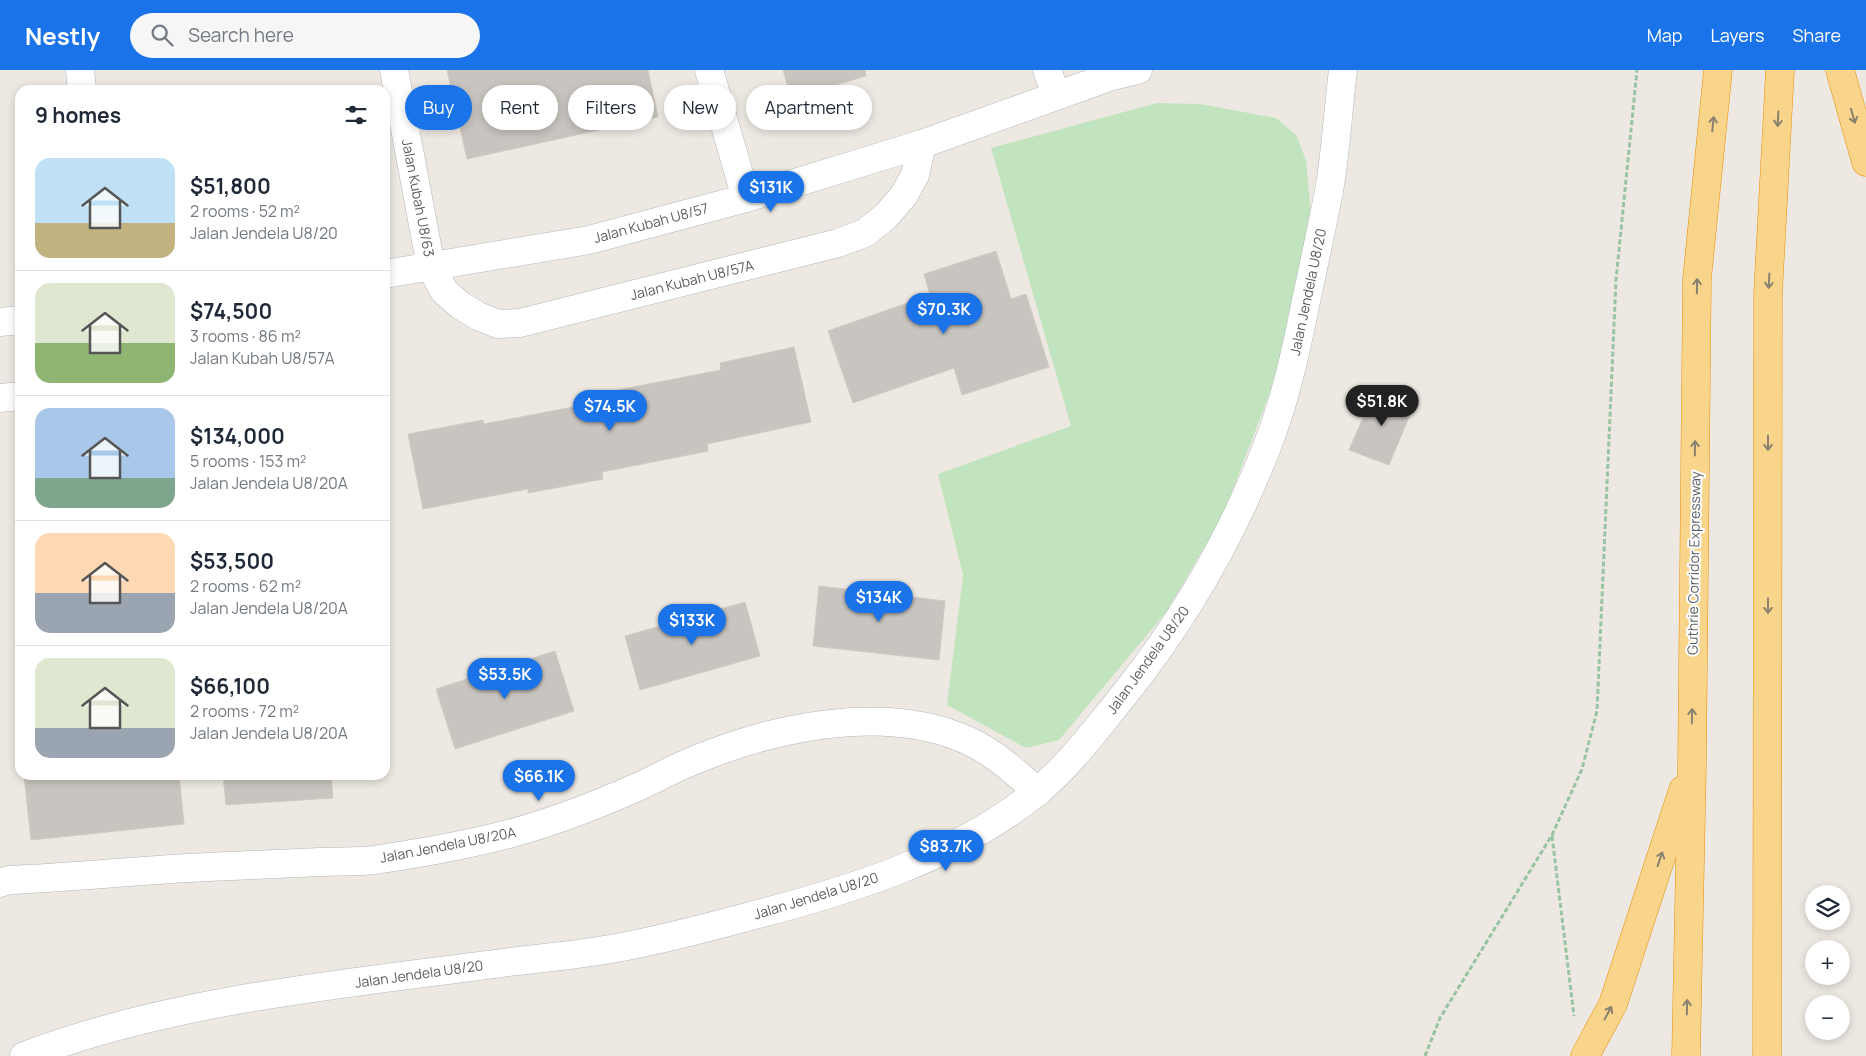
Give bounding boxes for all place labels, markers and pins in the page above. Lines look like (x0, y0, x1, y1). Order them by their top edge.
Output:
pin: $131K (736, 170, 806, 213)
pin: $70.3K (903, 292, 985, 335)
pin: $51.8K (1341, 384, 1423, 427)
pin: $74.5K (569, 390, 651, 432)
pin: $134K (844, 580, 914, 623)
pin: $133K (657, 604, 727, 646)
pin: $53.5K (464, 658, 546, 700)
pin: $66.1K (498, 760, 580, 802)
pin: $83.7K (905, 830, 987, 872)

